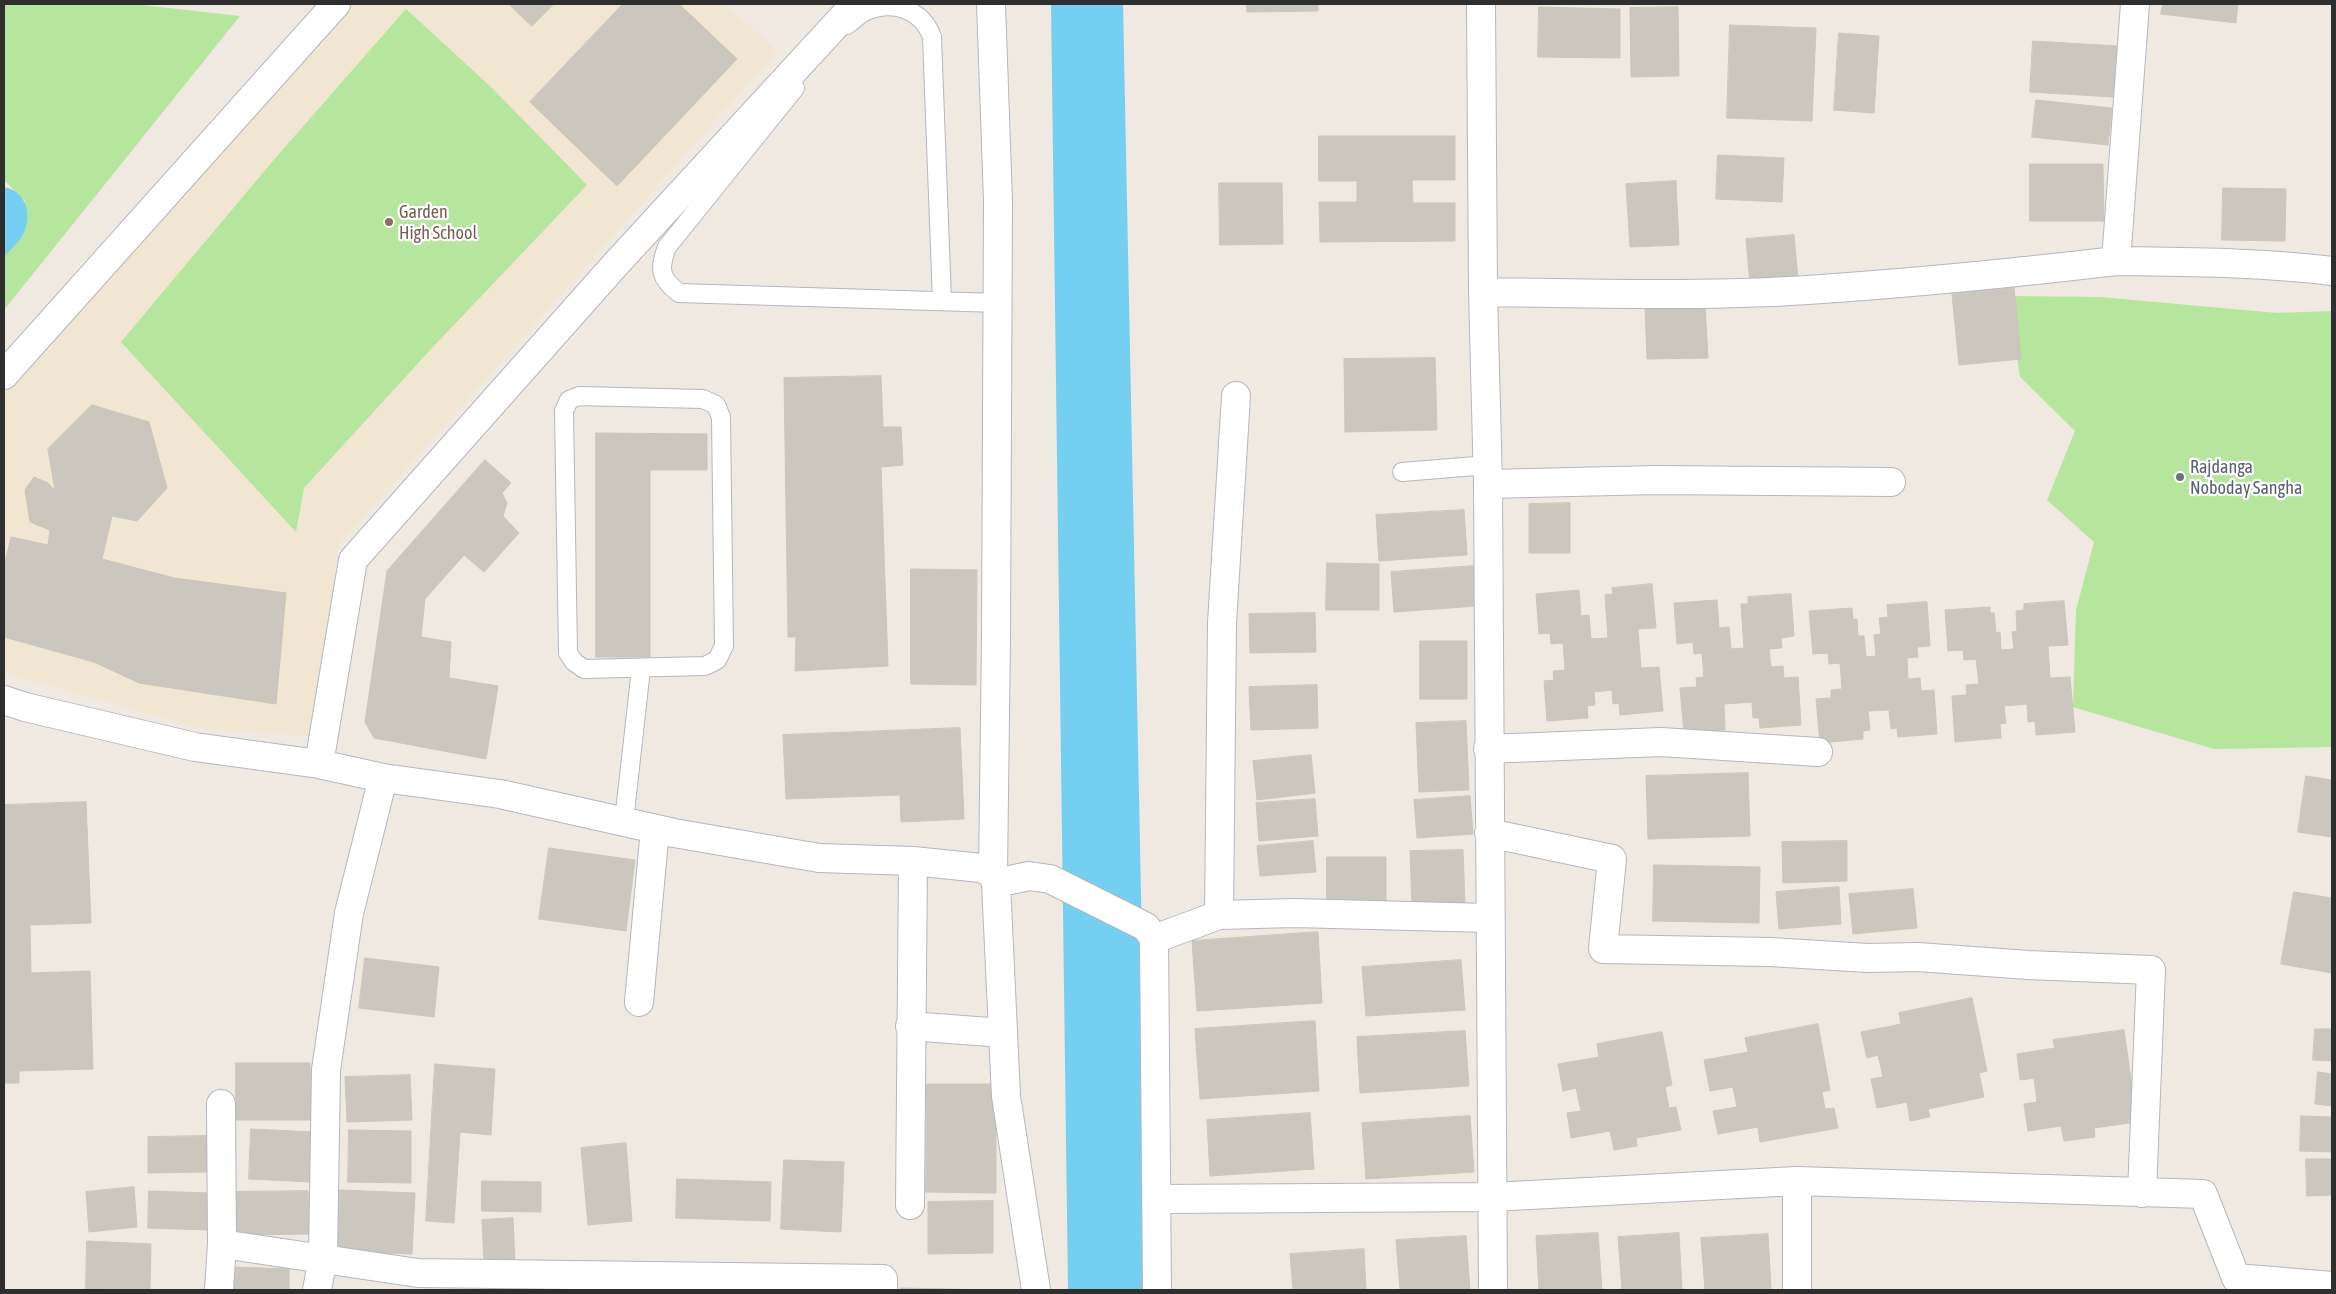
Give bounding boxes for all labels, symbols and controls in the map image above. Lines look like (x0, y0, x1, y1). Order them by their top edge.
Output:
place label: Garden High School (399, 201, 477, 243)
marker: Garden High School (383, 216, 395, 228)
place label: Rajdanga Noboday Sangha (2190, 456, 2302, 498)
marker: Rajdanga Noboday Sangha (2174, 471, 2186, 483)

